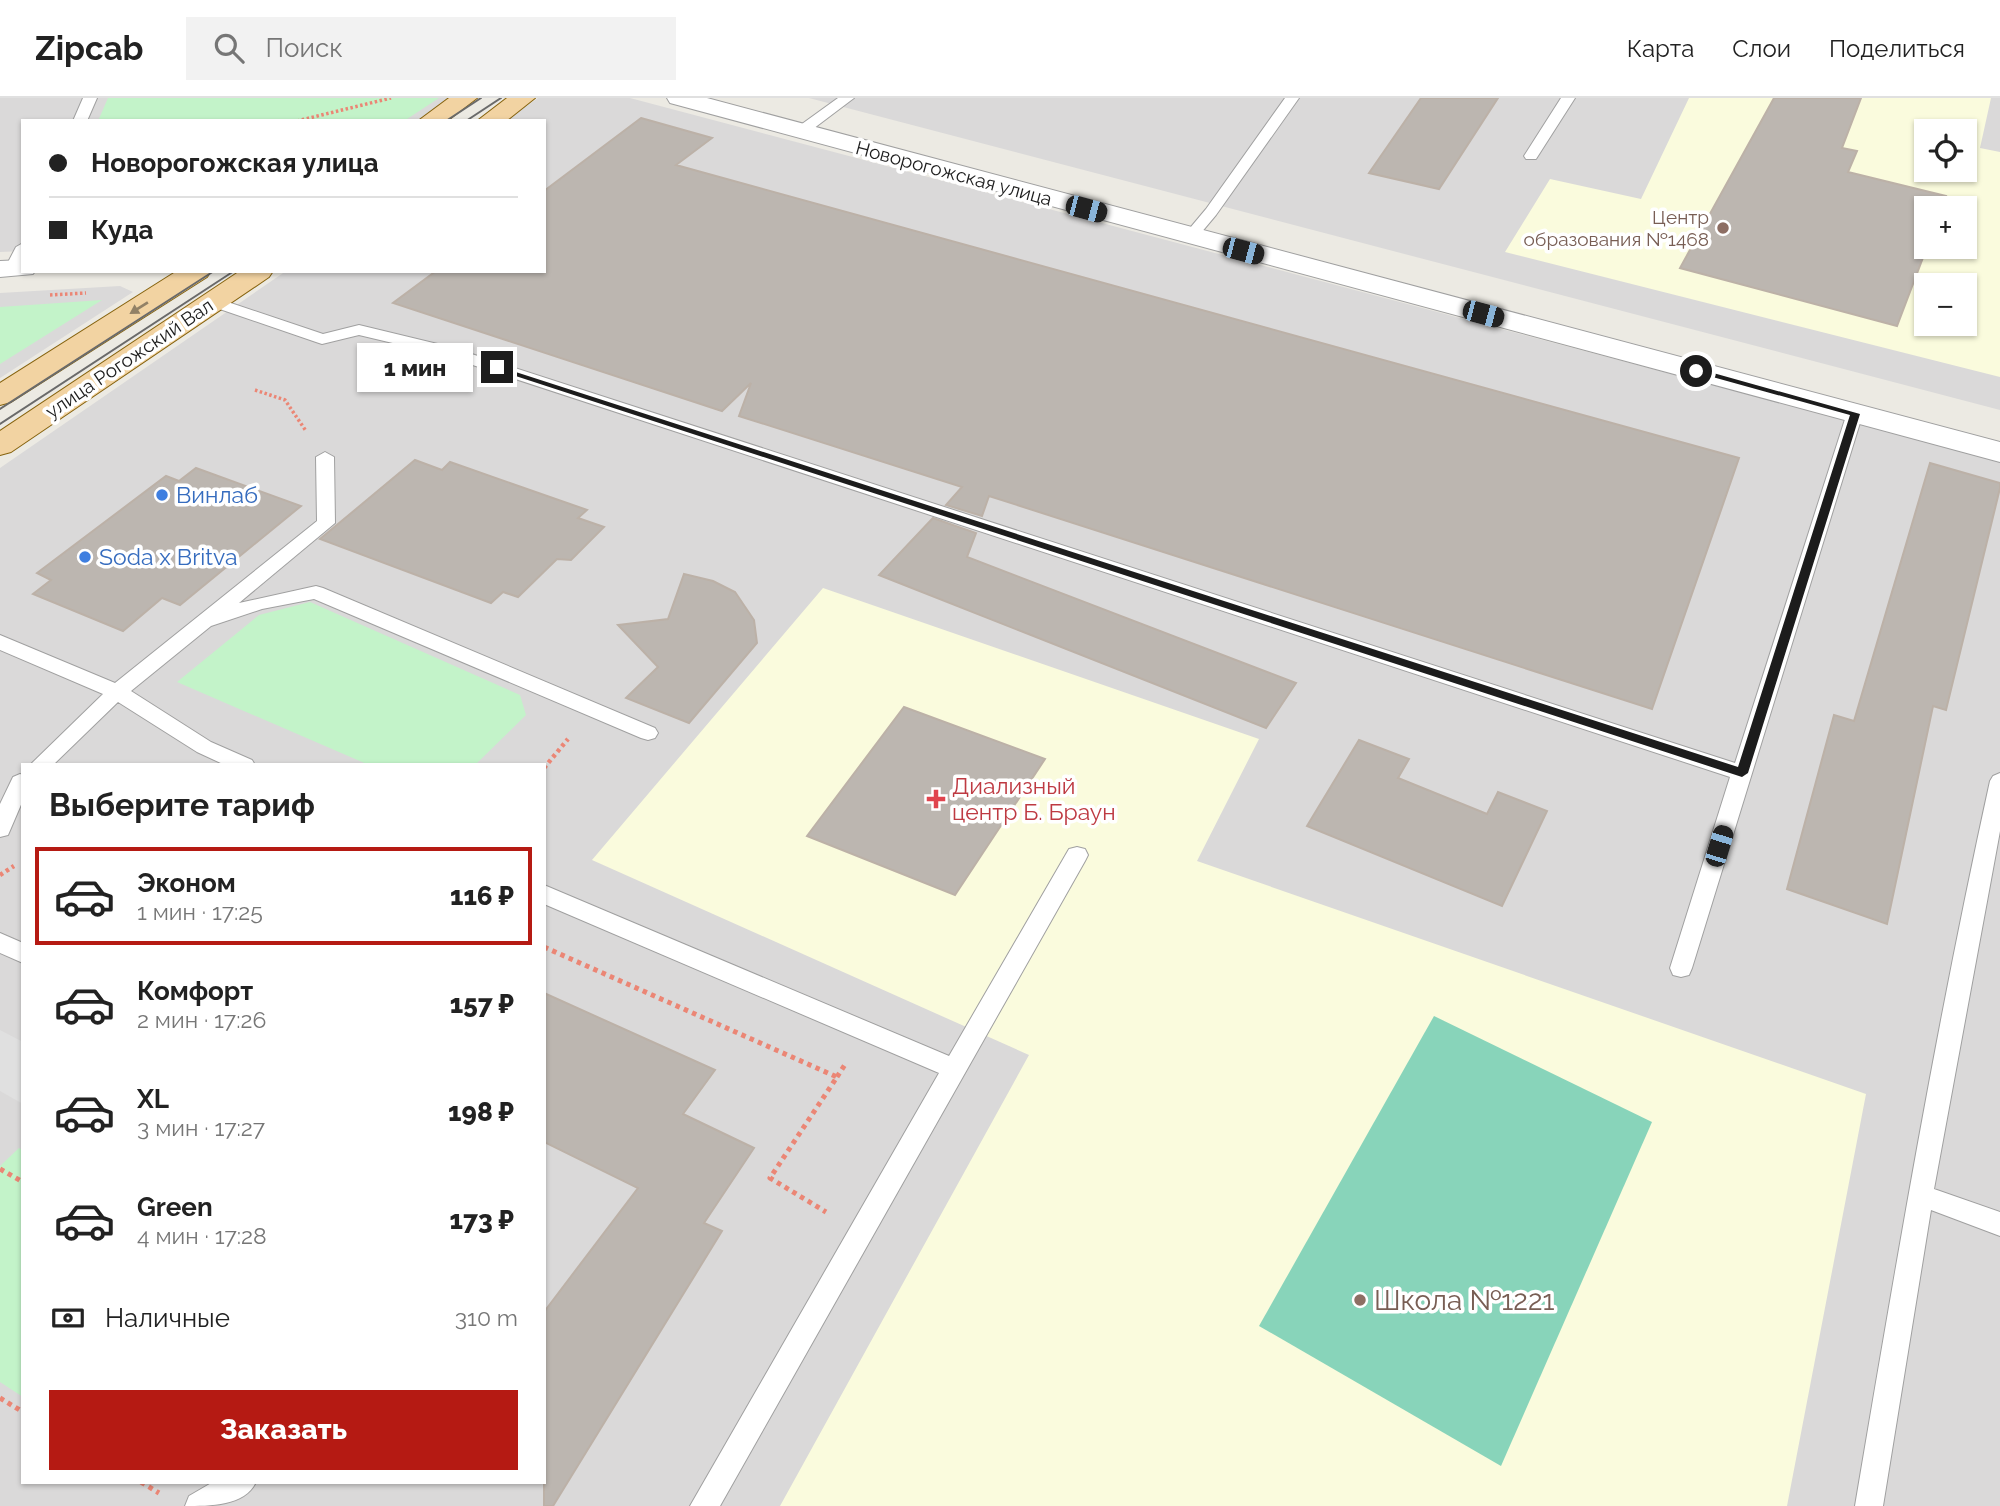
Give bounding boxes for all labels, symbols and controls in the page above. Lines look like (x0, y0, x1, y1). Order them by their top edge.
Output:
search box (186, 17, 676, 80)
text: Zipcab (35, 29, 144, 68)
icon: search (210, 29, 248, 67)
text: Поиск (266, 33, 343, 63)
text: Карта (1627, 34, 1694, 63)
text: Слои (1732, 34, 1791, 63)
text: Поделиться (1829, 34, 1965, 63)
map controls (1914, 119, 1977, 336)
button: locate (1914, 119, 1977, 182)
street label: Новорогожская улица (853, 136, 1055, 210)
text: Новорогожская улица (91, 148, 379, 178)
car (1063, 193, 1110, 225)
button: + (1914, 196, 1977, 259)
place label: Центр образования №1468 (1524, 206, 1709, 250)
text: Куда (91, 215, 154, 245)
marker: Центр образования №1468 (1715, 220, 1731, 236)
car (1220, 235, 1267, 267)
button: − (1914, 273, 1977, 336)
street label: улица Рогожский Вал (41, 294, 217, 422)
car (1460, 298, 1507, 330)
one-way arrow (130, 301, 149, 314)
callout: 1 мин (357, 342, 472, 392)
route end (481, 351, 513, 383)
text: 1 мин (384, 354, 446, 381)
route start (1680, 355, 1712, 387)
place label: Винлаб (176, 481, 258, 508)
marker: Винлаб (154, 487, 170, 503)
place label: Soda x Britva (99, 543, 237, 570)
marker: Soda x Britva (77, 549, 93, 565)
place label: Диализный центр Б. Браун (952, 772, 1116, 825)
text: Выберите тариф (49, 786, 315, 823)
marker: Диализный центр Б. Браун (926, 789, 946, 809)
car (1703, 823, 1736, 869)
icon: car (53, 865, 116, 928)
text: Эконом (137, 868, 236, 898)
text: 116 ₽ (450, 881, 514, 911)
text: 1 мин · 17:25 (137, 898, 263, 925)
icon: car (53, 973, 116, 1036)
text: Комфорт (137, 976, 253, 1006)
text: 157 ₽ (450, 989, 514, 1019)
text: 2 мин · 17:26 (137, 1006, 266, 1033)
icon: car (53, 1081, 116, 1144)
text: XL (137, 1084, 169, 1114)
text: 198 ₽ (448, 1097, 514, 1127)
text: 3 мин · 17:27 (137, 1114, 265, 1141)
icon: car (53, 1189, 116, 1252)
text: Green (137, 1192, 213, 1222)
text: 173 ₽ (449, 1205, 514, 1235)
text: 4 мин · 17:28 (137, 1222, 267, 1249)
place label: Школа №1221 (1374, 1284, 1554, 1317)
marker: Школа №1221 (1352, 1292, 1368, 1308)
icon: cash (49, 1299, 87, 1337)
text: Наличные (105, 1303, 230, 1333)
text: 310 m (455, 1304, 518, 1331)
button: Заказать (49, 1390, 518, 1470)

